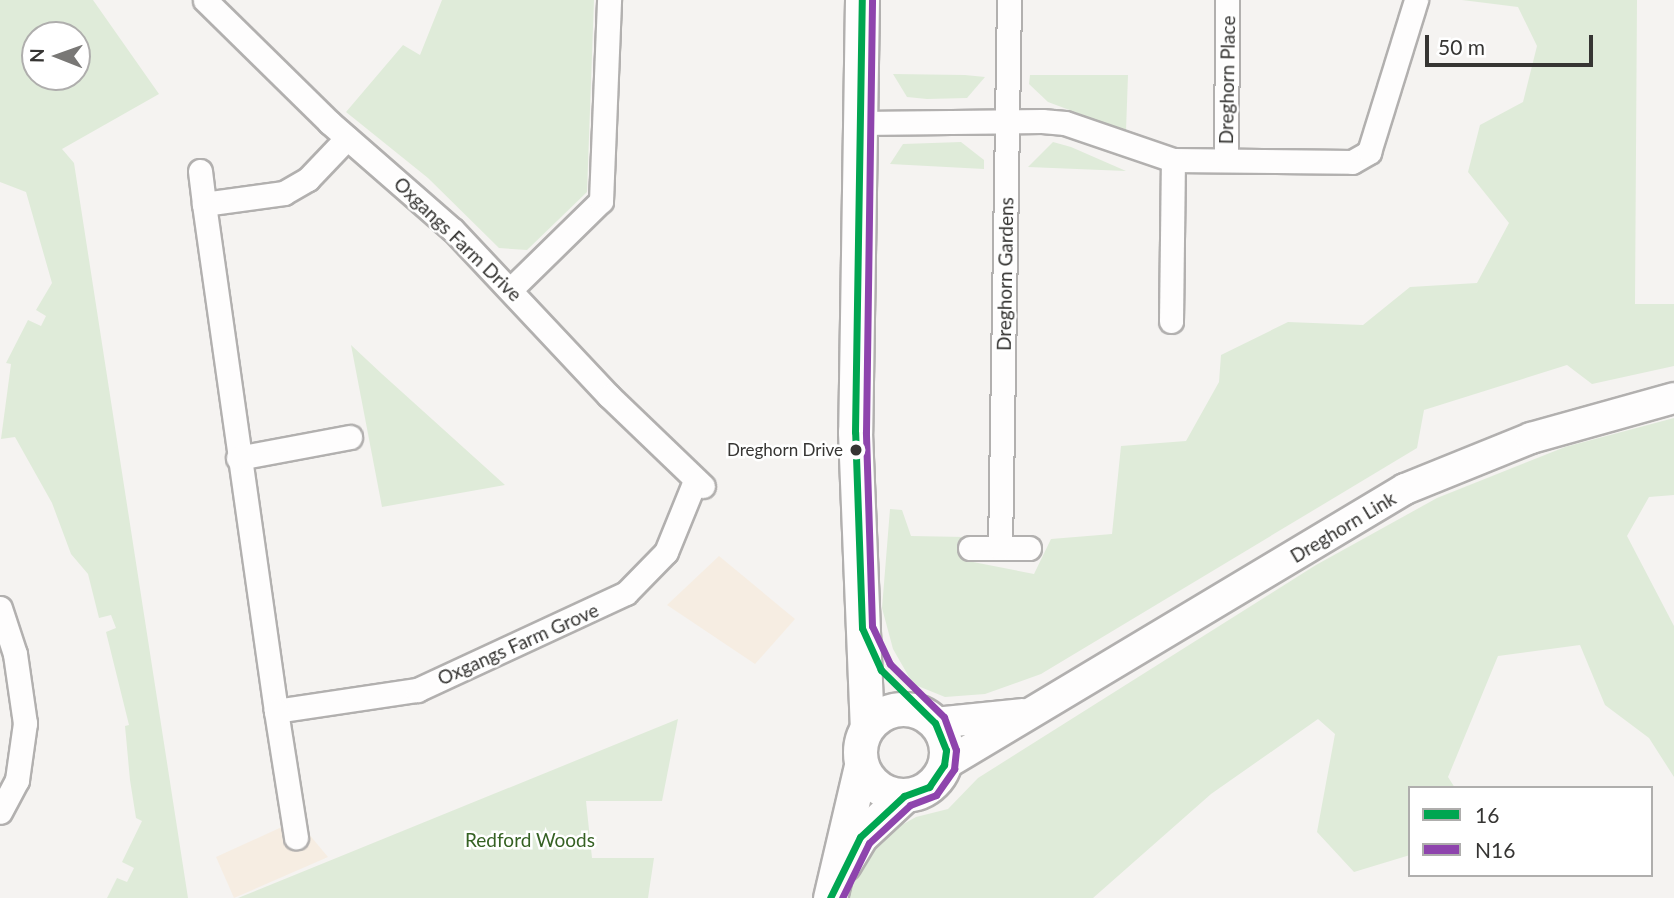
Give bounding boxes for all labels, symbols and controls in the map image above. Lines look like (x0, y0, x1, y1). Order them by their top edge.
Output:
street label: Dreghorn Place (1214, 15, 1240, 145)
north arrow (21, 21, 91, 91)
scale bar (1429, 21, 1597, 65)
text: 50 m (1438, 34, 1485, 59)
text: N (25, 48, 48, 63)
street label: Oxgangs Farm Drive (389, 172, 527, 306)
street label: Dreghorn Gardens (992, 197, 1018, 351)
place label: Dreghorn Drive (727, 440, 843, 460)
marker: Dreghorn Drive (849, 443, 863, 457)
street label: Dreghorn Link (1286, 487, 1400, 567)
street label: Oxgangs Farm Grove (434, 598, 602, 690)
legend (1408, 786, 1653, 877)
text: 16 (1475, 802, 1499, 827)
park label: Redford Woods (465, 829, 595, 851)
text: N16 (1475, 837, 1515, 862)

